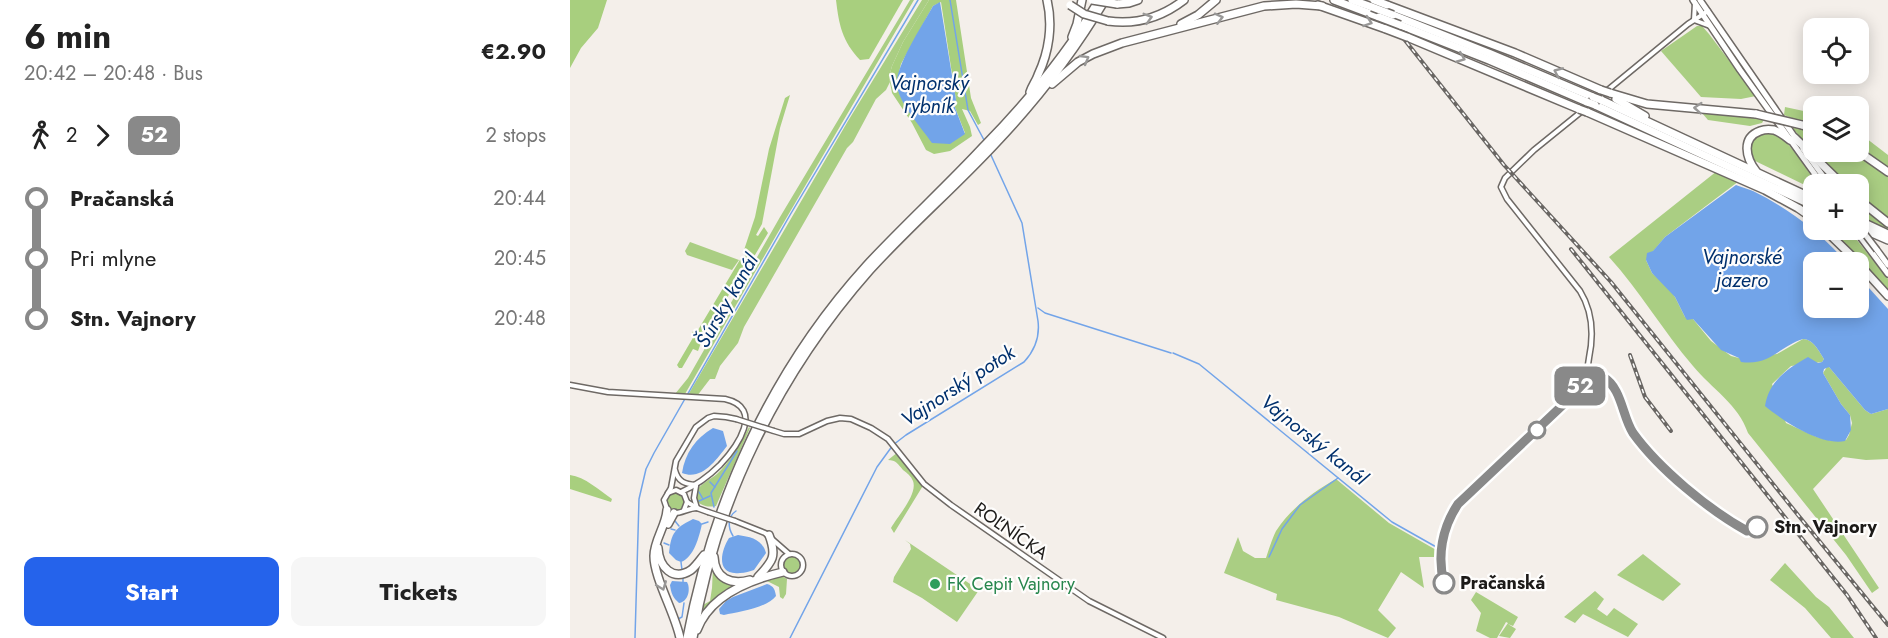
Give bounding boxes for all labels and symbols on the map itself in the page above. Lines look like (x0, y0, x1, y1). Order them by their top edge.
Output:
one-way arrow (1142, 13, 1153, 25)
one-way arrow (1213, 13, 1224, 25)
one-way arrow (1362, 15, 1373, 28)
one-way arrow (1455, 51, 1466, 63)
one-way arrow (1079, 54, 1089, 66)
one-way arrow (1553, 67, 1564, 79)
water label: Vajnorský rybník (889, 69, 970, 121)
one-way arrow (1694, 102, 1703, 115)
water label: Vajnorské jazero (1702, 243, 1783, 295)
water label: Šúrsky kanál (688, 247, 766, 353)
water label: Vajnorský potok (895, 337, 1022, 434)
line badge: 52 (1553, 366, 1607, 406)
water label: Vajnorský kanál (1254, 388, 1375, 493)
unlabelled marker (1528, 421, 1546, 439)
street label: ROĽNÍCKA (969, 496, 1053, 566)
place label: Stn. Vajnory (1774, 514, 1877, 540)
marker: Stn. Vajnory (1746, 516, 1768, 538)
place label: Pračanská (1460, 570, 1545, 596)
place label: FK Cepit Vajnory (947, 571, 1075, 597)
marker: Pračanská (1433, 572, 1455, 594)
marker: FK Cepit Vajnory (928, 577, 942, 591)
one-way arrow (655, 581, 668, 591)

